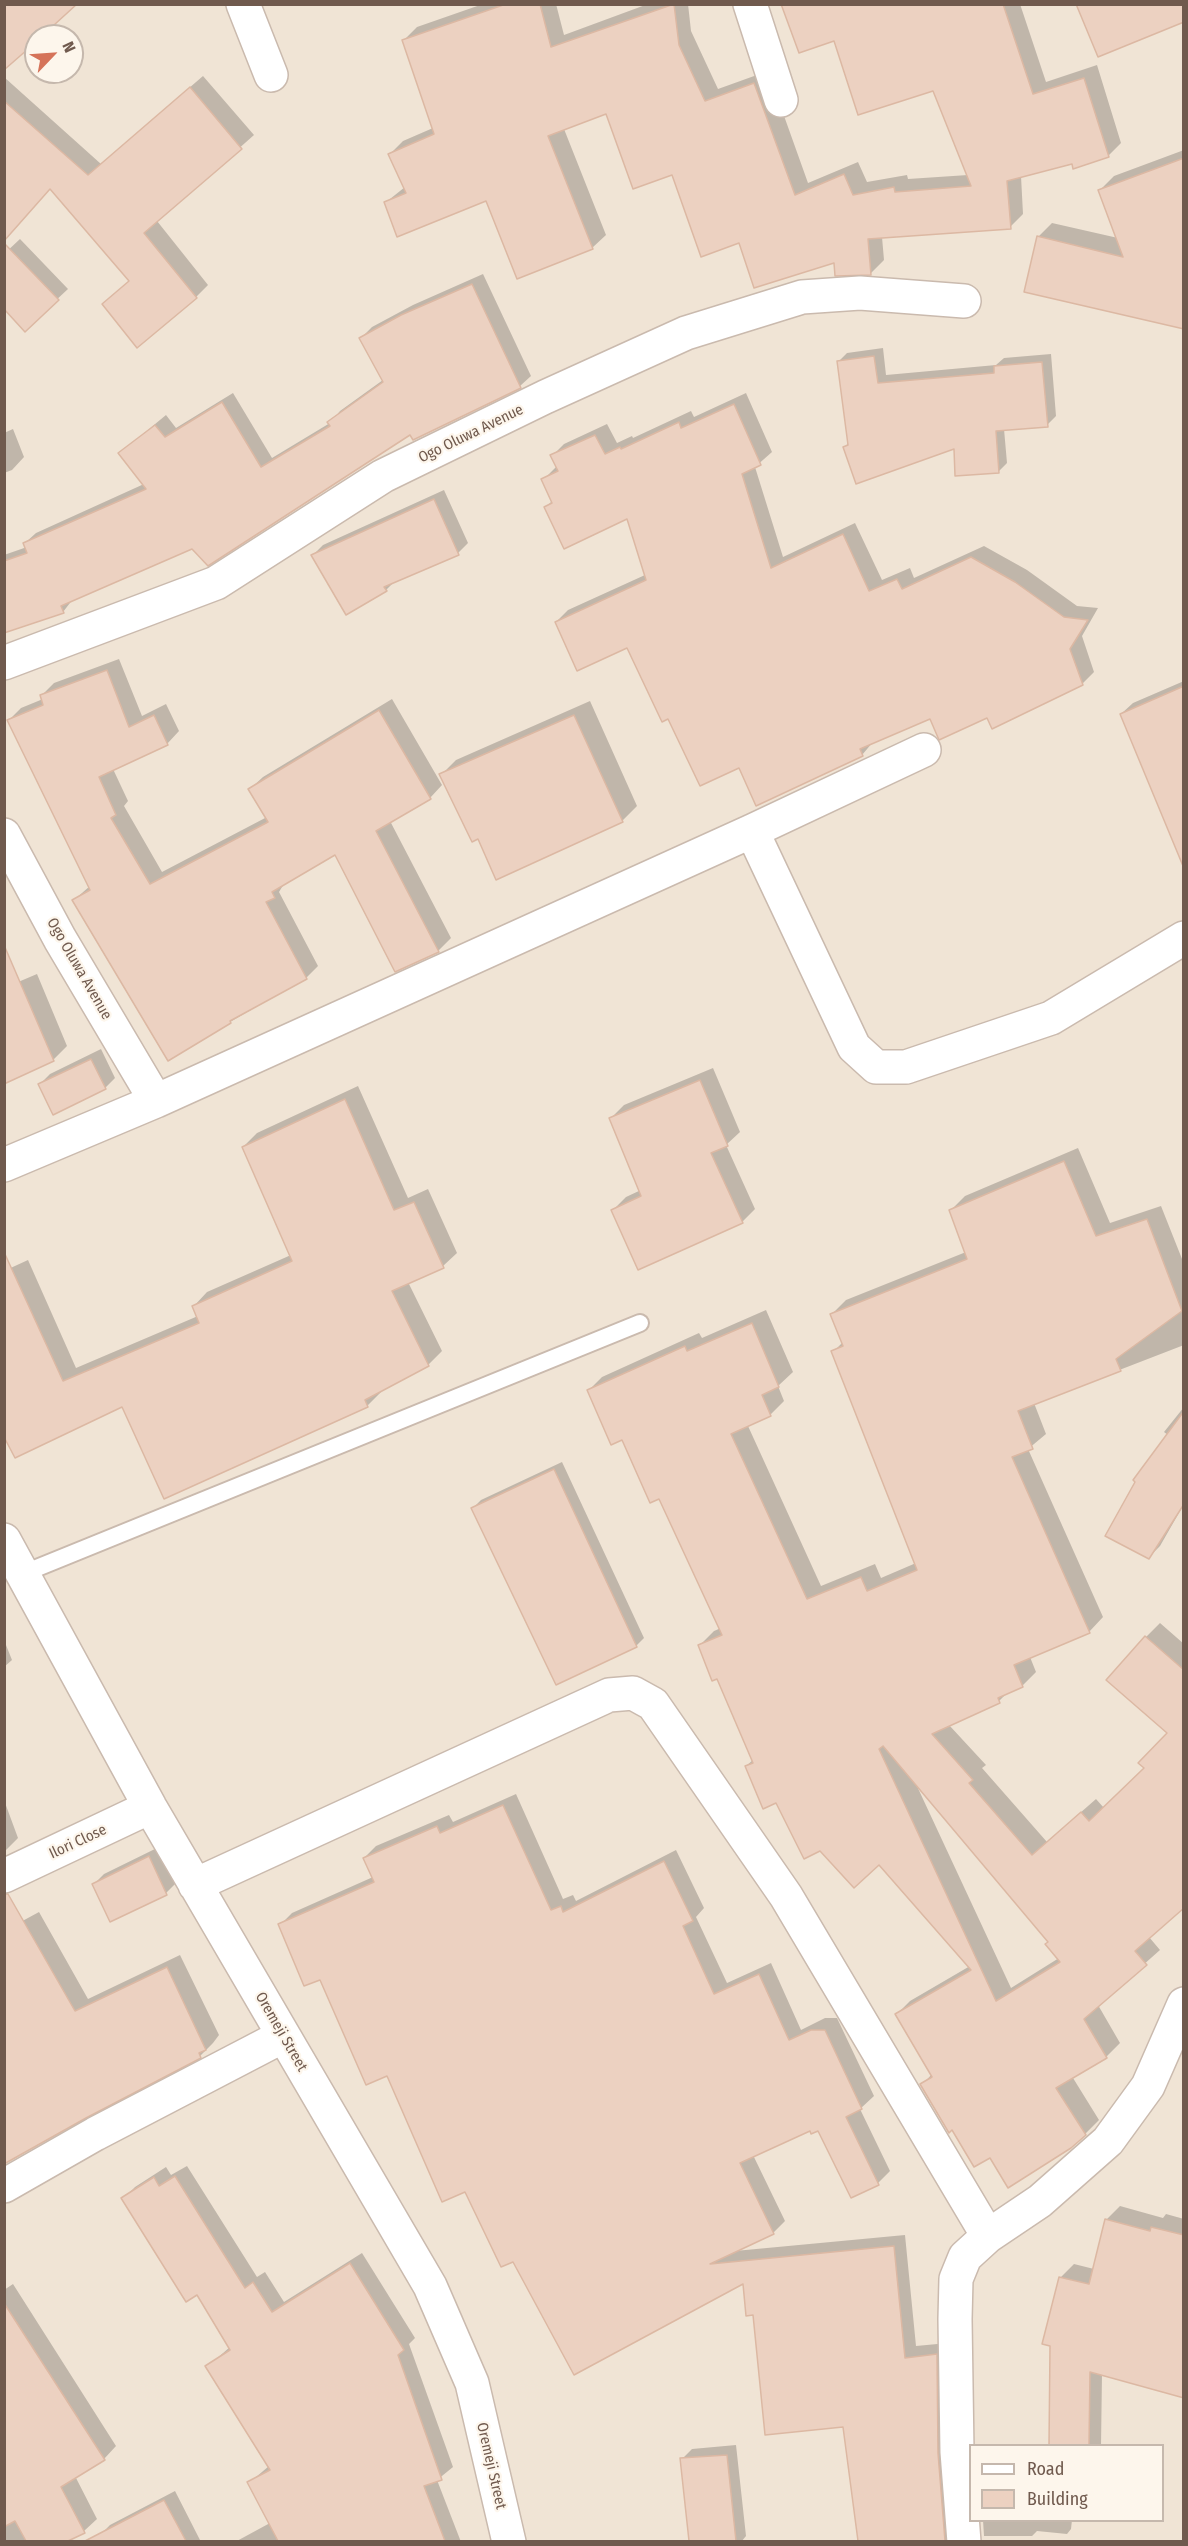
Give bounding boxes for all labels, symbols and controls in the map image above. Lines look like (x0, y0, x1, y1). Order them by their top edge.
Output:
north arrow (24, 24, 84, 84)
text: N (58, 39, 80, 55)
street label: Ogo Oluwa Avenue (416, 401, 526, 467)
street label: Ogo Oluwa Avenue (43, 915, 115, 1023)
street label: Ilori Close (46, 1821, 110, 1863)
street label: Oremeji Street (251, 1989, 311, 2075)
street label: Oremeji Street (472, 2421, 510, 2511)
legend (969, 2444, 1164, 2522)
text: Road (1027, 2458, 1064, 2480)
text: Building (1027, 2488, 1088, 2510)

